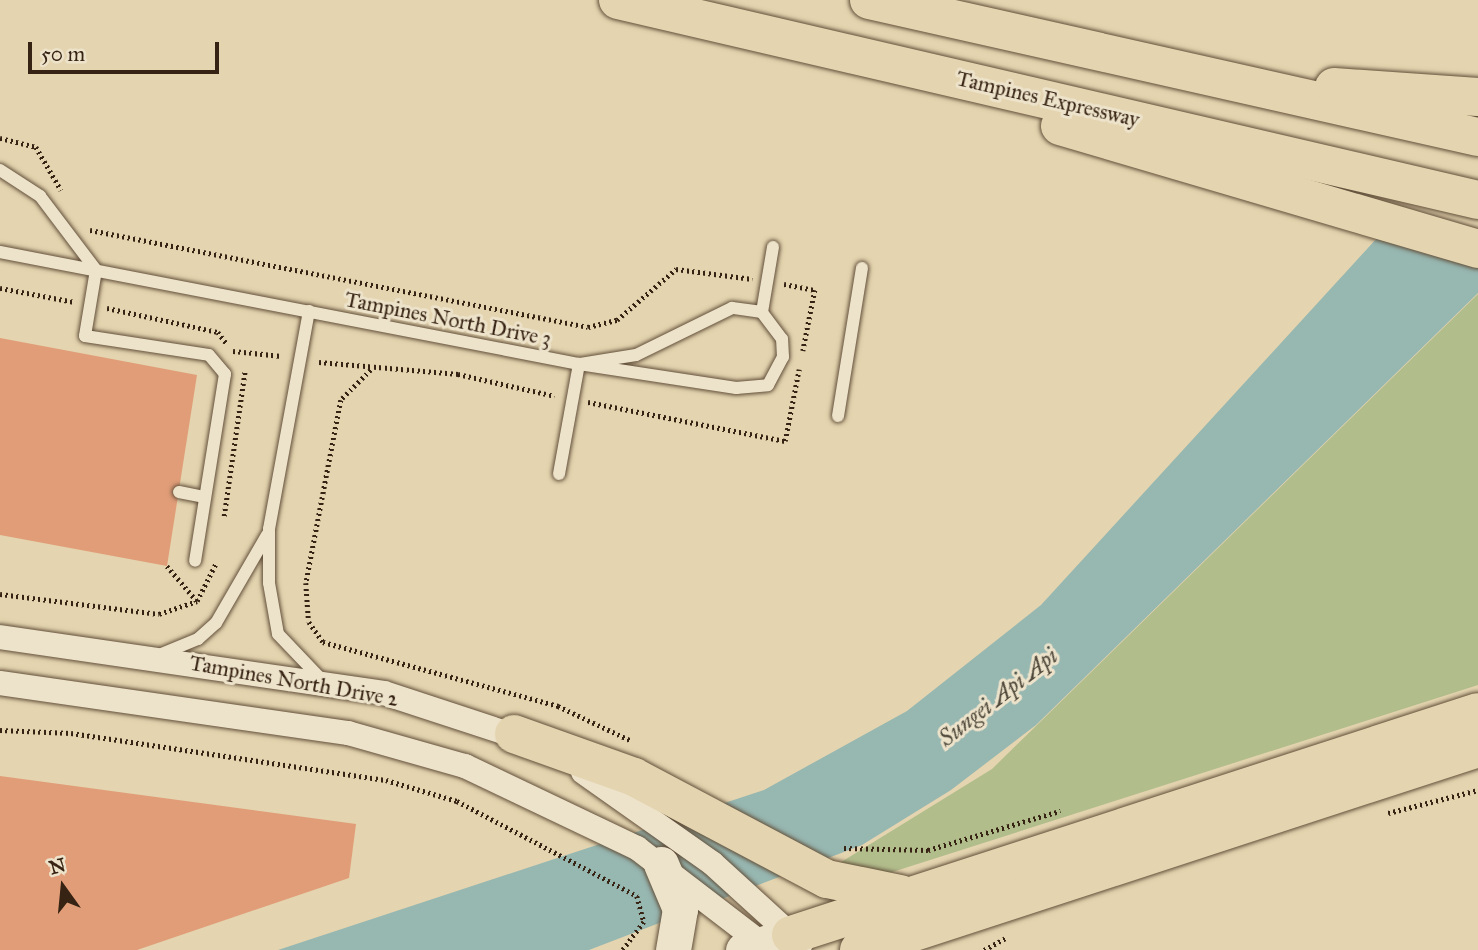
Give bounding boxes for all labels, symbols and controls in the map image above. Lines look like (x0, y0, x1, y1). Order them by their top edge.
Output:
scale bar (32, 28, 222, 72)
text: 50 m (41, 41, 85, 67)
street label: Tampines Expressway (954, 66, 1142, 132)
street label: Tampines North Drive 3 (343, 287, 553, 351)
water label: Sungei Api Api (933, 642, 1063, 752)
street label: Tampines North Drive 2 (188, 650, 400, 712)
north arrow (28, 852, 98, 922)
text: N (47, 853, 68, 879)

